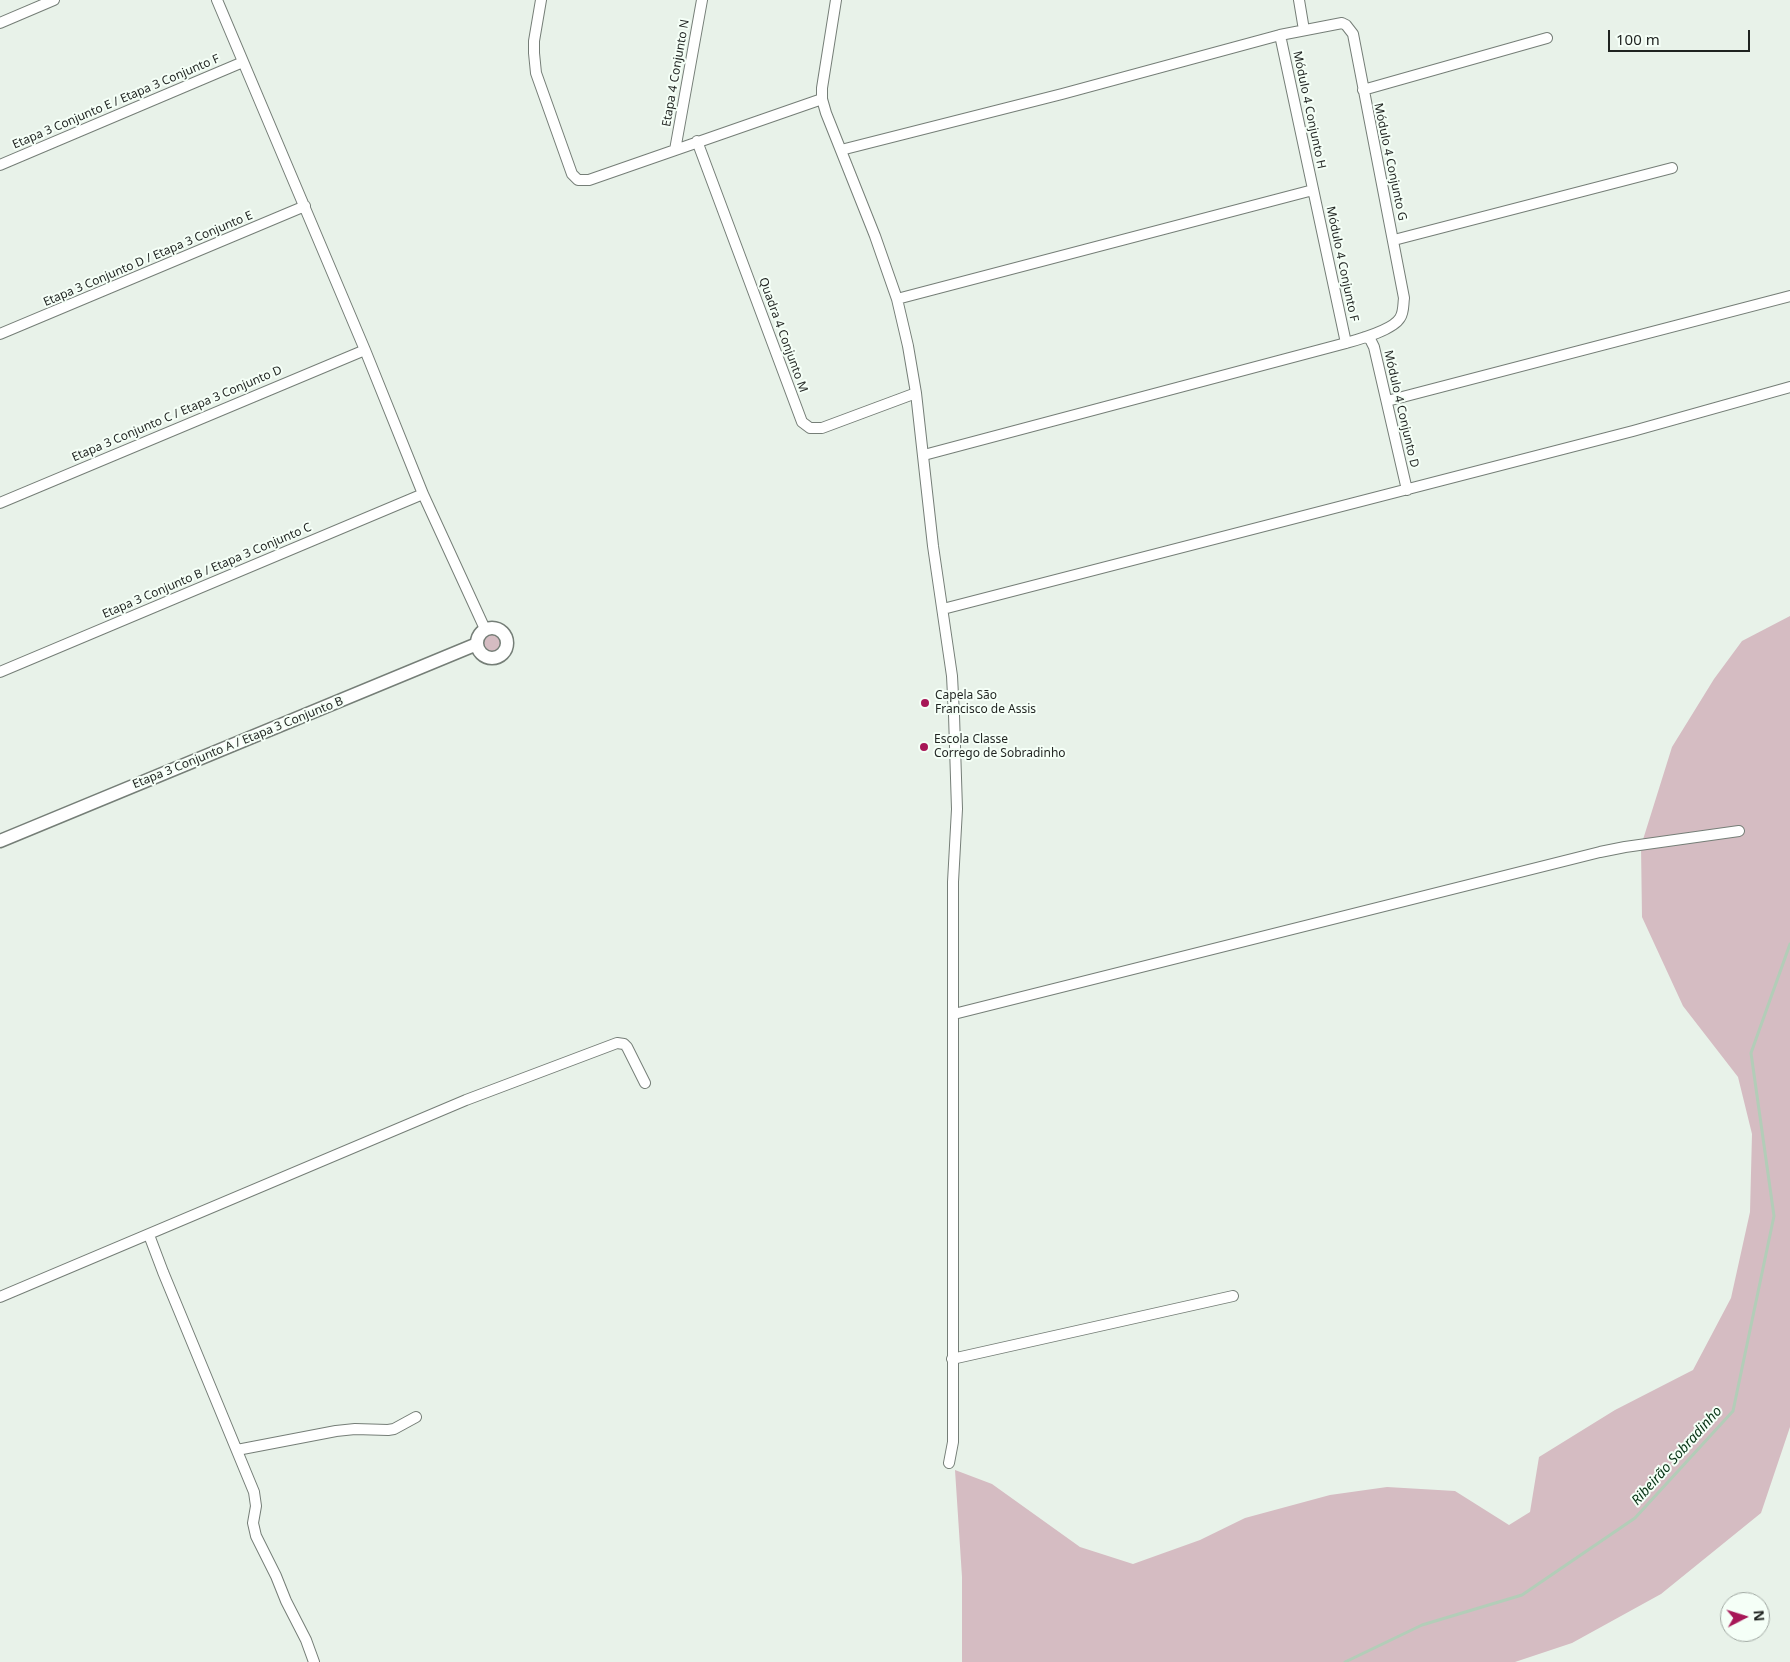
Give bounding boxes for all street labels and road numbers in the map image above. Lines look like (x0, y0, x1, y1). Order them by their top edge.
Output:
street label: Etapa 4 Conjunto N (659, 18, 693, 128)
street label: Módulo 4 Conjunto H (1289, 50, 1329, 170)
street label: Etapa 3 Conjunto E / Etapa 3 Conjunto F (10, 52, 222, 152)
street label: Módulo 4 Conjunto G (1370, 102, 1410, 222)
street label: Módulo 4 Conjunto F (1323, 205, 1361, 323)
street label: Etapa 3 Conjunto D / Etapa 3 Conjunto E (41, 208, 255, 310)
street label: Quadra 4 Conjunto M (756, 276, 810, 394)
street label: Módulo 4 Conjunto D (1380, 349, 1422, 469)
street label: Etapa 3 Conjunto C / Etapa 3 Conjunto D (70, 363, 284, 465)
street label: Etapa 3 Conjunto B / Etapa 3 Conjunto C (100, 520, 314, 622)
street label: Etapa 3 Conjunto A / Etapa 3 Conjunto B (131, 694, 345, 792)

